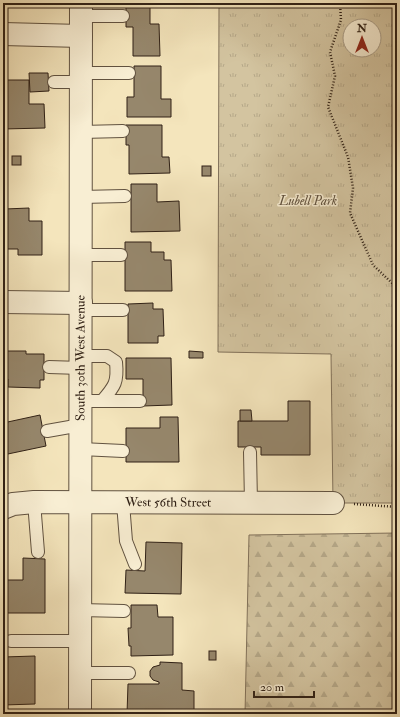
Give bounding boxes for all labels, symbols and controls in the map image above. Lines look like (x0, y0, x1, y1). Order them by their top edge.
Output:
north arrow (342, 18, 382, 58)
text: N (356, 22, 368, 35)
park label: Lubell Park (278, 193, 337, 209)
street label: South 30th West Avenue (72, 294, 89, 421)
street label: West 56th Street (124, 494, 211, 511)
scale bar (254, 673, 314, 699)
text: 20 m (260, 680, 285, 695)

